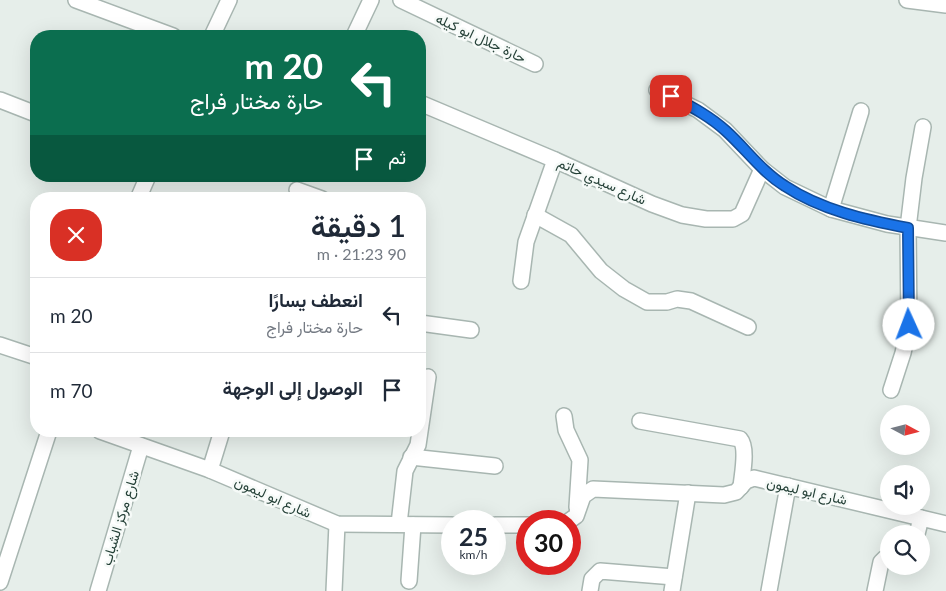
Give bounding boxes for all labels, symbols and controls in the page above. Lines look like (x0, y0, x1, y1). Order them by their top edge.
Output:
street label: حارة جلال ابو كيله (433, 9, 529, 68)
text: 20 m (245, 44, 323, 86)
icon: left (341, 50, 406, 115)
pin (650, 75, 692, 117)
icon: arrive (657, 82, 685, 110)
text: حارة مختار فراج (190, 87, 323, 114)
icon: arrive (350, 145, 378, 173)
text: ثم (388, 145, 406, 168)
street label: شارع سيدي حاتم (554, 153, 649, 211)
text: 1 دقيقة (311, 207, 406, 243)
button: close (50, 209, 102, 261)
text: 90 m · 21:23 (317, 244, 406, 263)
text: انعطف يسارًا (268, 288, 363, 311)
position arrow (882, 298, 934, 350)
icon: left (378, 301, 406, 329)
text: 20 m (50, 304, 93, 327)
text: حارة مختار فراج (266, 317, 363, 336)
text: الوصول إلى الوجهة (222, 376, 363, 399)
icon: arrive (378, 376, 406, 404)
text: 70 m (50, 379, 93, 402)
north arrow (880, 405, 930, 455)
map controls (880, 405, 930, 575)
button: sound (880, 465, 930, 515)
street label: شارع مركز الشباب (97, 468, 145, 568)
street label: شارع ابو ليمون (231, 472, 314, 524)
street label: شارع ابو ليمون (765, 473, 849, 511)
speed limit sign: 30 (516, 510, 581, 575)
text: 25 (459, 521, 488, 551)
button: search (880, 525, 930, 575)
text: km/h (459, 547, 488, 562)

